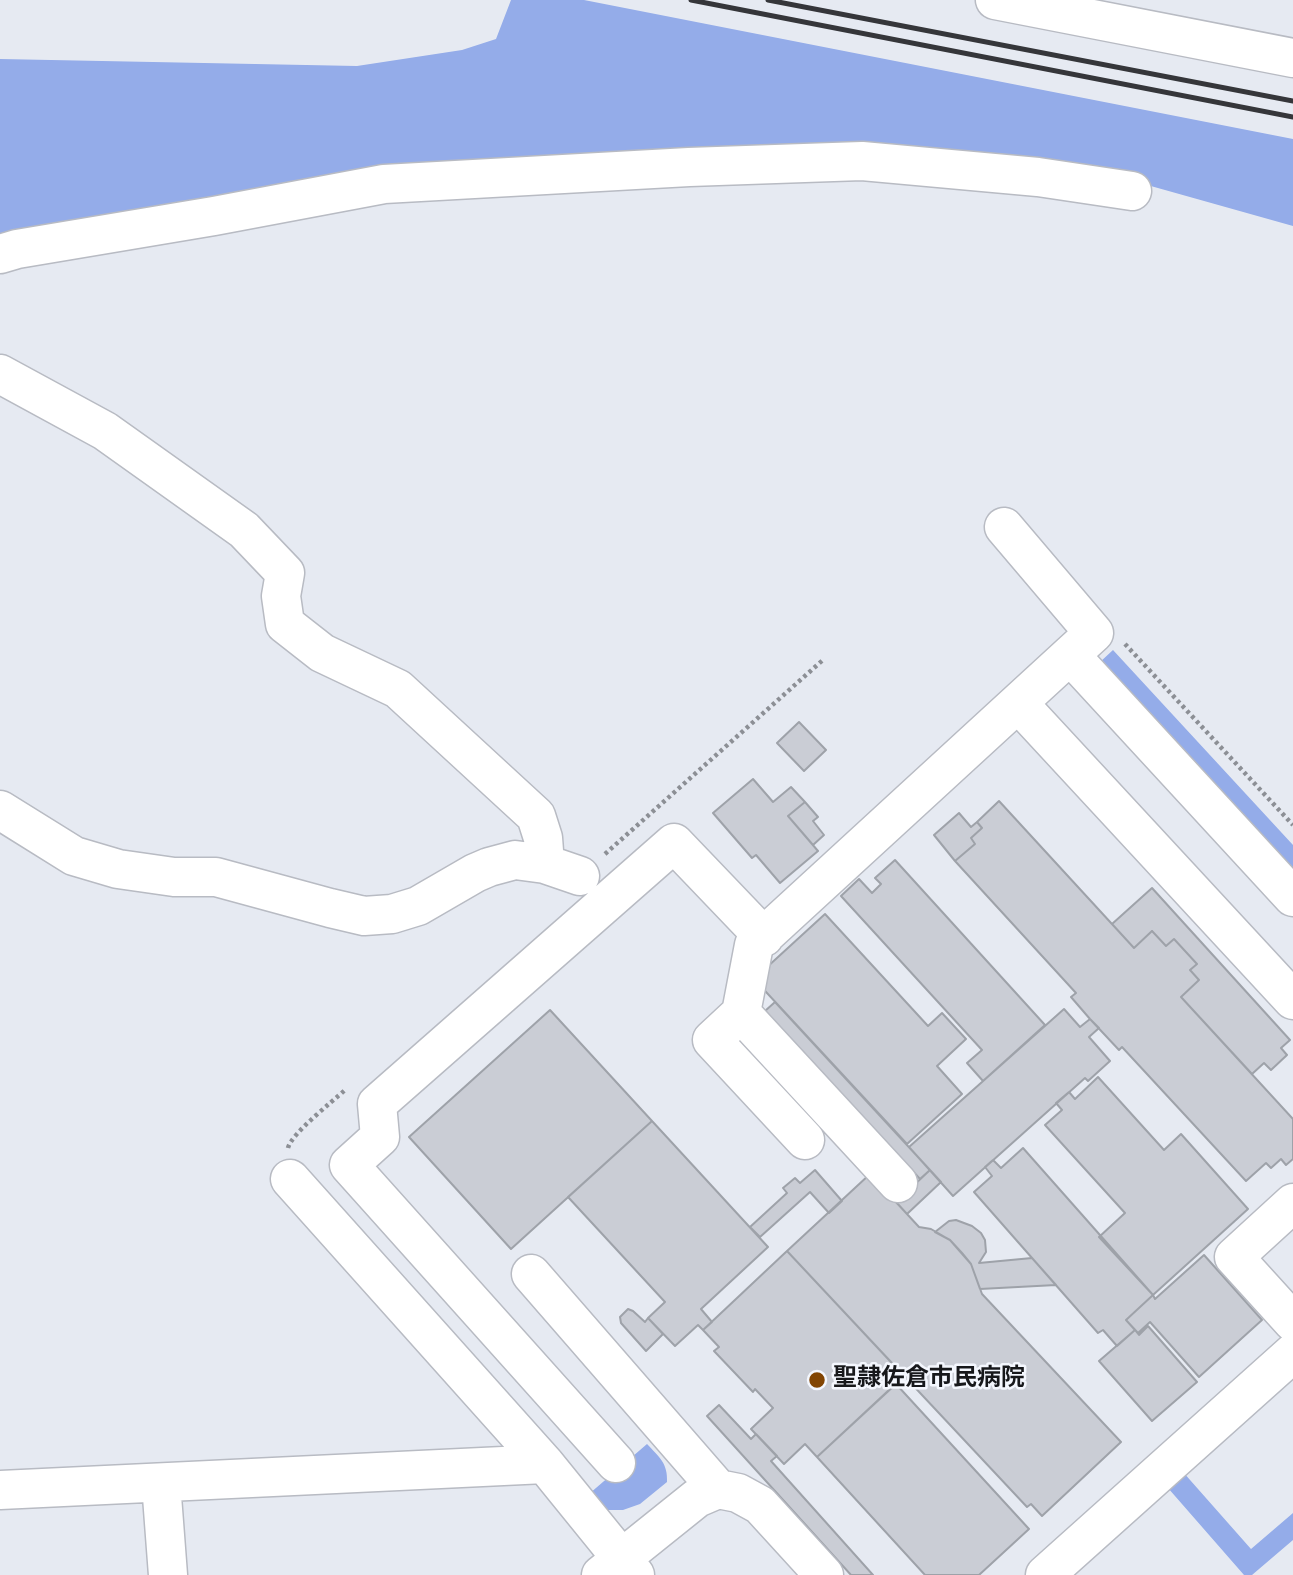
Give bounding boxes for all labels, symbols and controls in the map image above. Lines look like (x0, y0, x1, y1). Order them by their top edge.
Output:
place label: 聖隷佐倉市民病院 (833, 1366, 1025, 1394)
marker: 聖隷佐倉市民病院 (807, 1370, 827, 1390)

